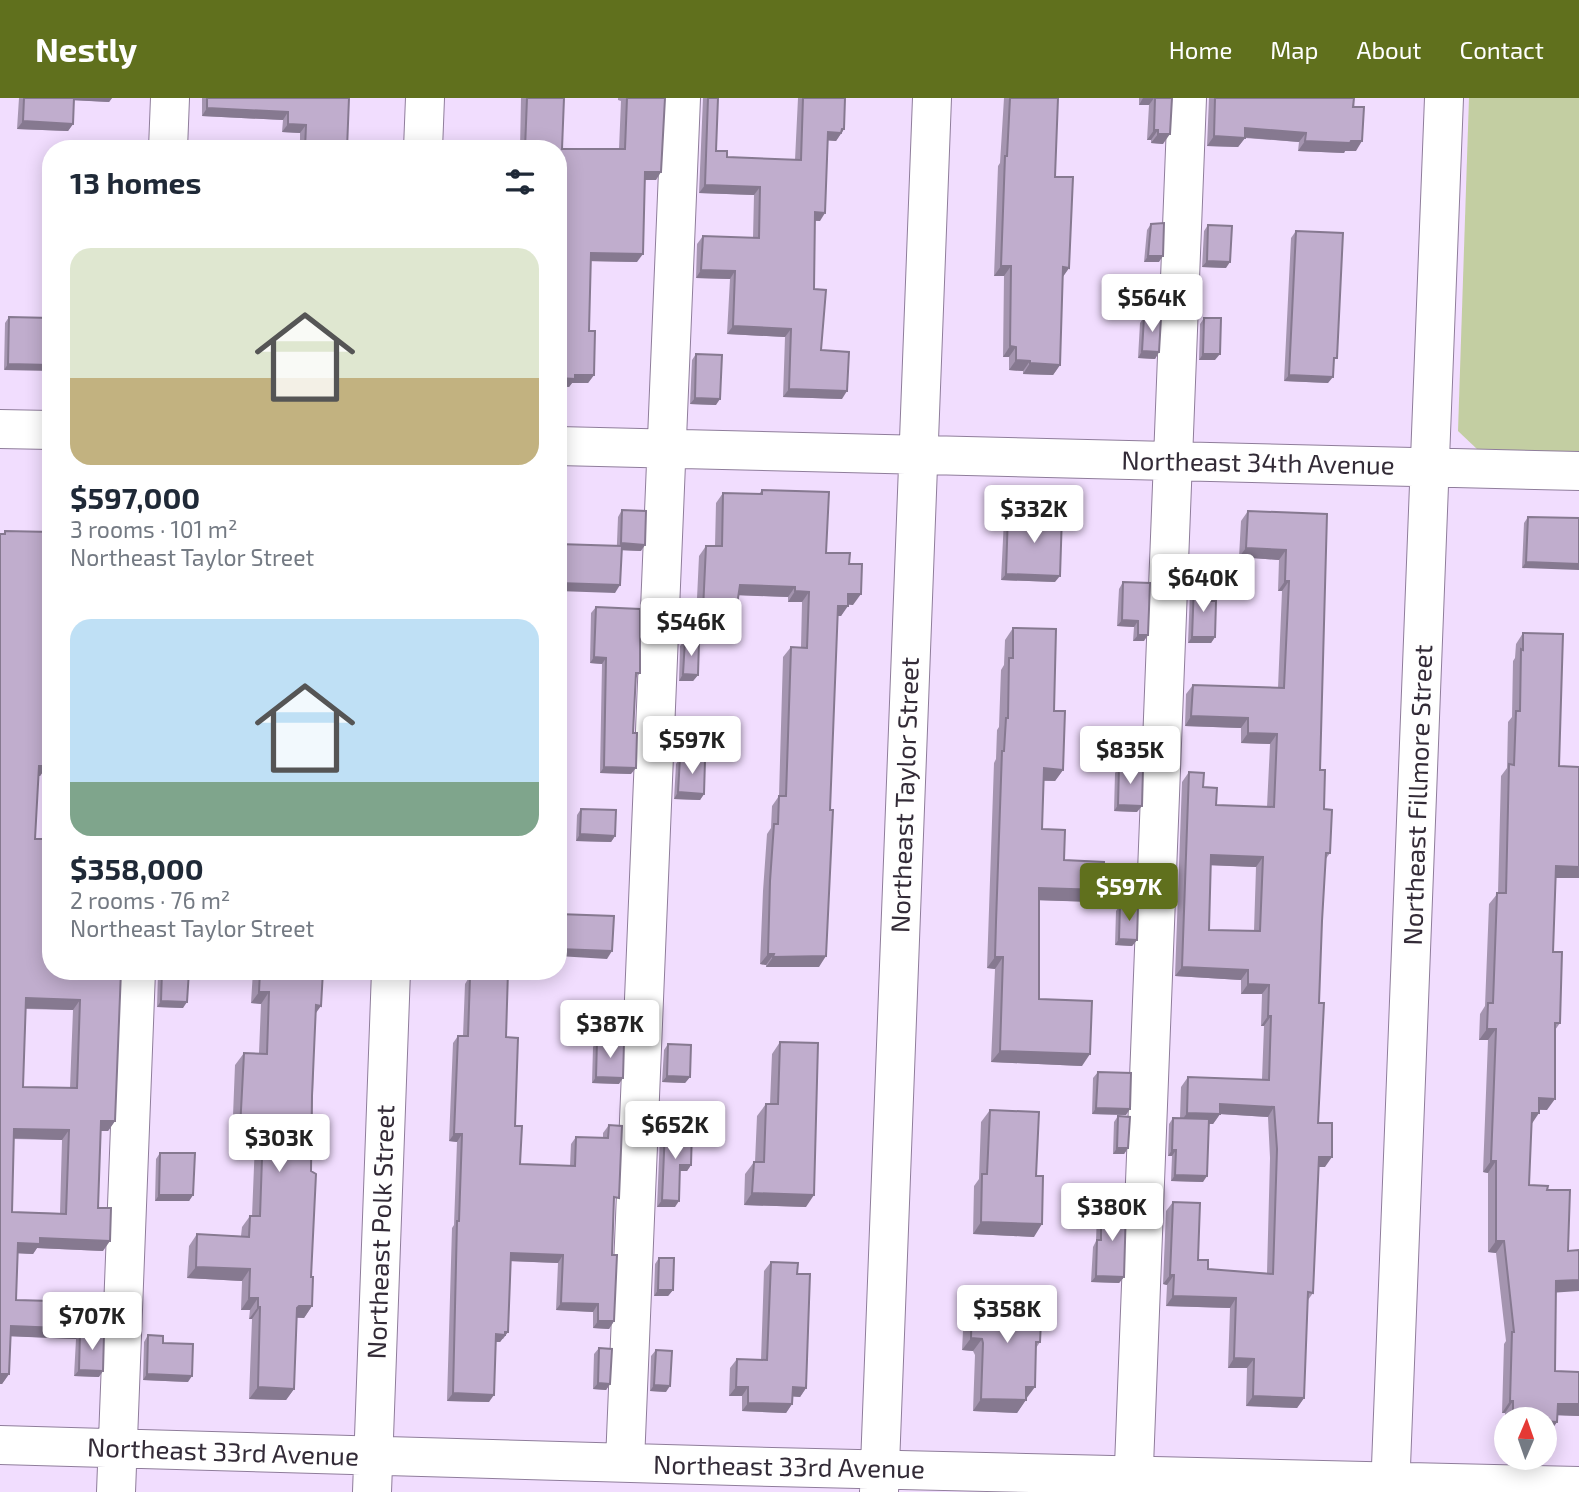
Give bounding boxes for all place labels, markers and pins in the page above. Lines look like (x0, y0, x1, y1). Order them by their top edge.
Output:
pin: $564K (1103, 274, 1201, 334)
pin: $332K (985, 486, 1083, 545)
pin: $640K (1154, 554, 1252, 614)
pin: $546K (642, 598, 740, 658)
pin: $597K (643, 716, 741, 776)
pin: $835K (1081, 726, 1179, 786)
pin: $597K (1080, 864, 1178, 923)
pin: $387K (561, 1000, 659, 1060)
pin: $652K (626, 1102, 724, 1161)
pin: $303K (230, 1114, 328, 1174)
pin: $380K (1063, 1184, 1161, 1243)
pin: $358K (958, 1286, 1056, 1345)
pin: $707K (43, 1292, 141, 1352)

